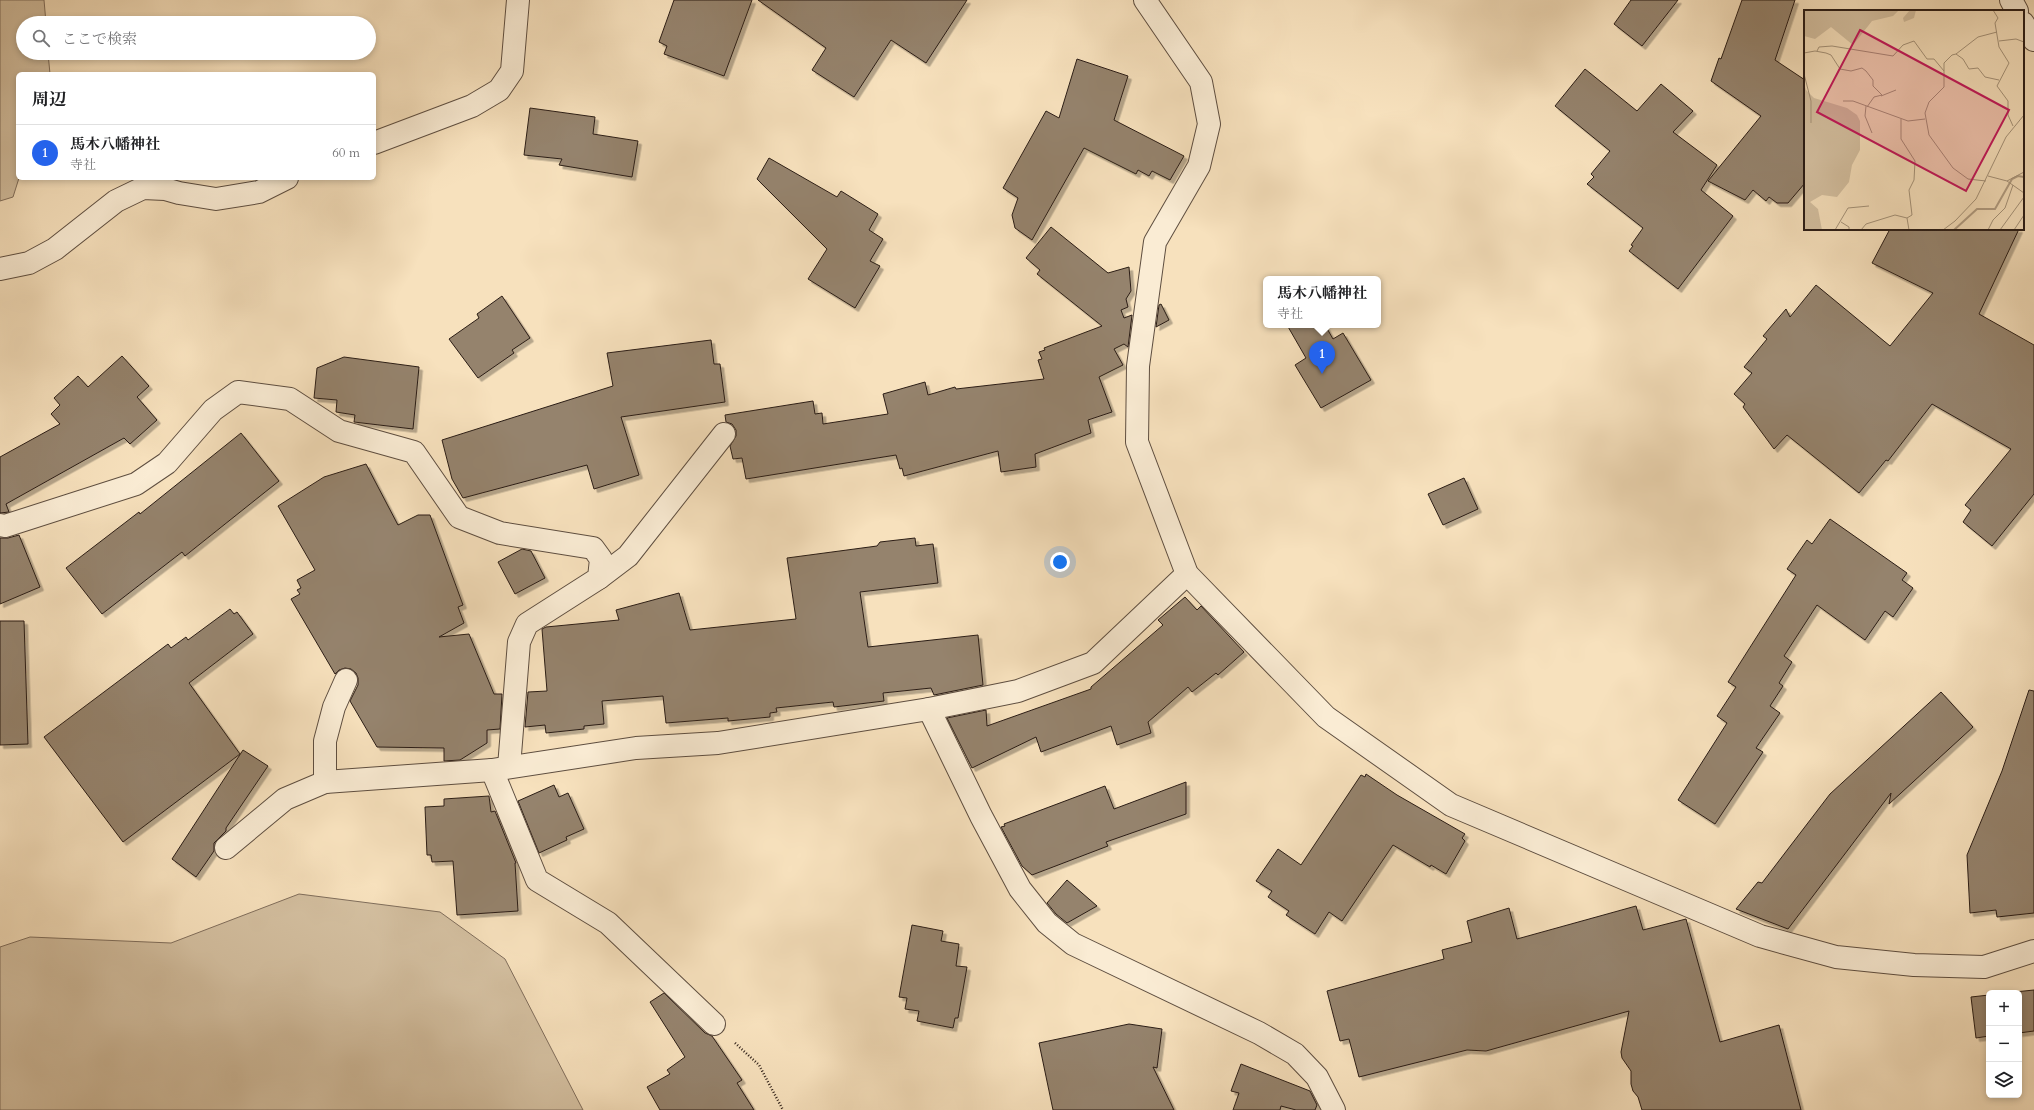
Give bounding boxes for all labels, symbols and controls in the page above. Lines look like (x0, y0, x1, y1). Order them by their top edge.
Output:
inset map (1804, 10, 2024, 230)
search box (16, 16, 376, 60)
icon: search (30, 27, 52, 49)
text: ここで検索 (62, 29, 137, 49)
text: 周辺 (32, 88, 66, 111)
text: 馬木八幡神社 (70, 134, 160, 154)
text: 1 (42, 144, 48, 162)
text: 60 m (332, 144, 360, 162)
text: 寺社 (70, 156, 96, 174)
popup (1263, 276, 1381, 328)
text: 馬木八幡神社 (1277, 283, 1367, 303)
text: 寺社 (1277, 305, 1303, 323)
pin: 1 (1309, 341, 1335, 374)
your location (1050, 552, 1070, 572)
map controls (1986, 990, 2022, 1098)
button: + (1986, 990, 2022, 1026)
button: − (1986, 1026, 2022, 1062)
button: layers (1986, 1062, 2022, 1098)

